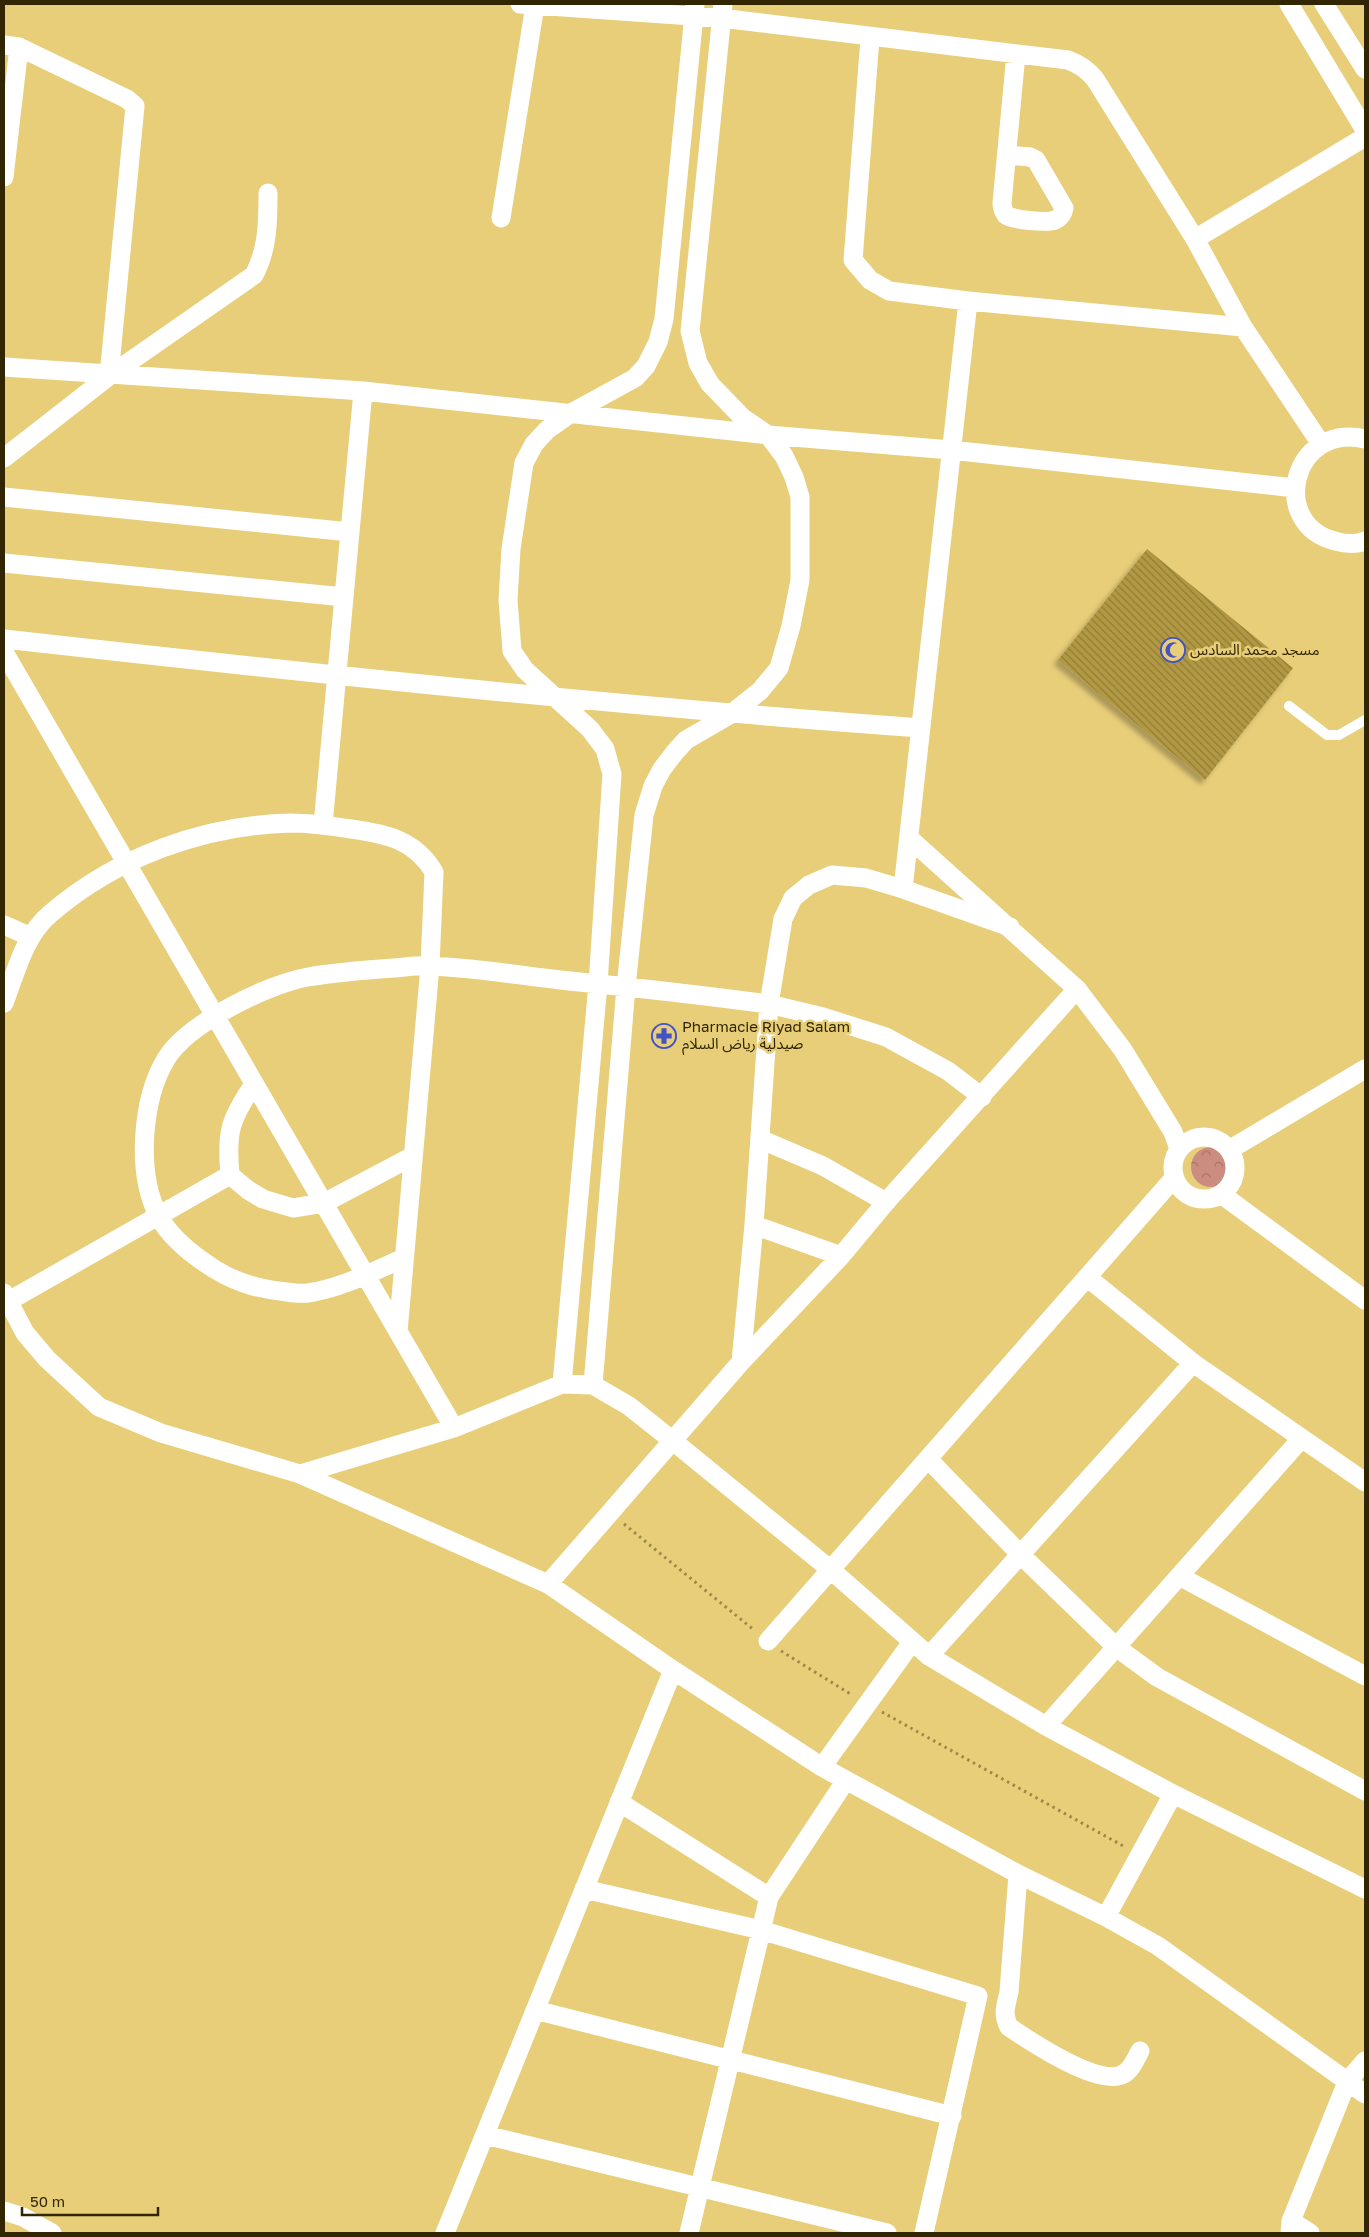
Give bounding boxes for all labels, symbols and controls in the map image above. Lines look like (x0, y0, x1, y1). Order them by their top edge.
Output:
mosque icon: مسجد محمد السادس (1160, 637, 1186, 663)
place label: مسجد محمد السادس (1190, 640, 1320, 659)
place label: Pharmacie Riyad Salam صيدلية رياض السلام (682, 1017, 850, 1055)
pharmacy icon: Pharmacie Riyad Salam صيدلية رياض السلام (651, 1023, 677, 1049)
scale bar (22, 2184, 159, 2216)
text: 50 m (30, 2192, 65, 2210)

